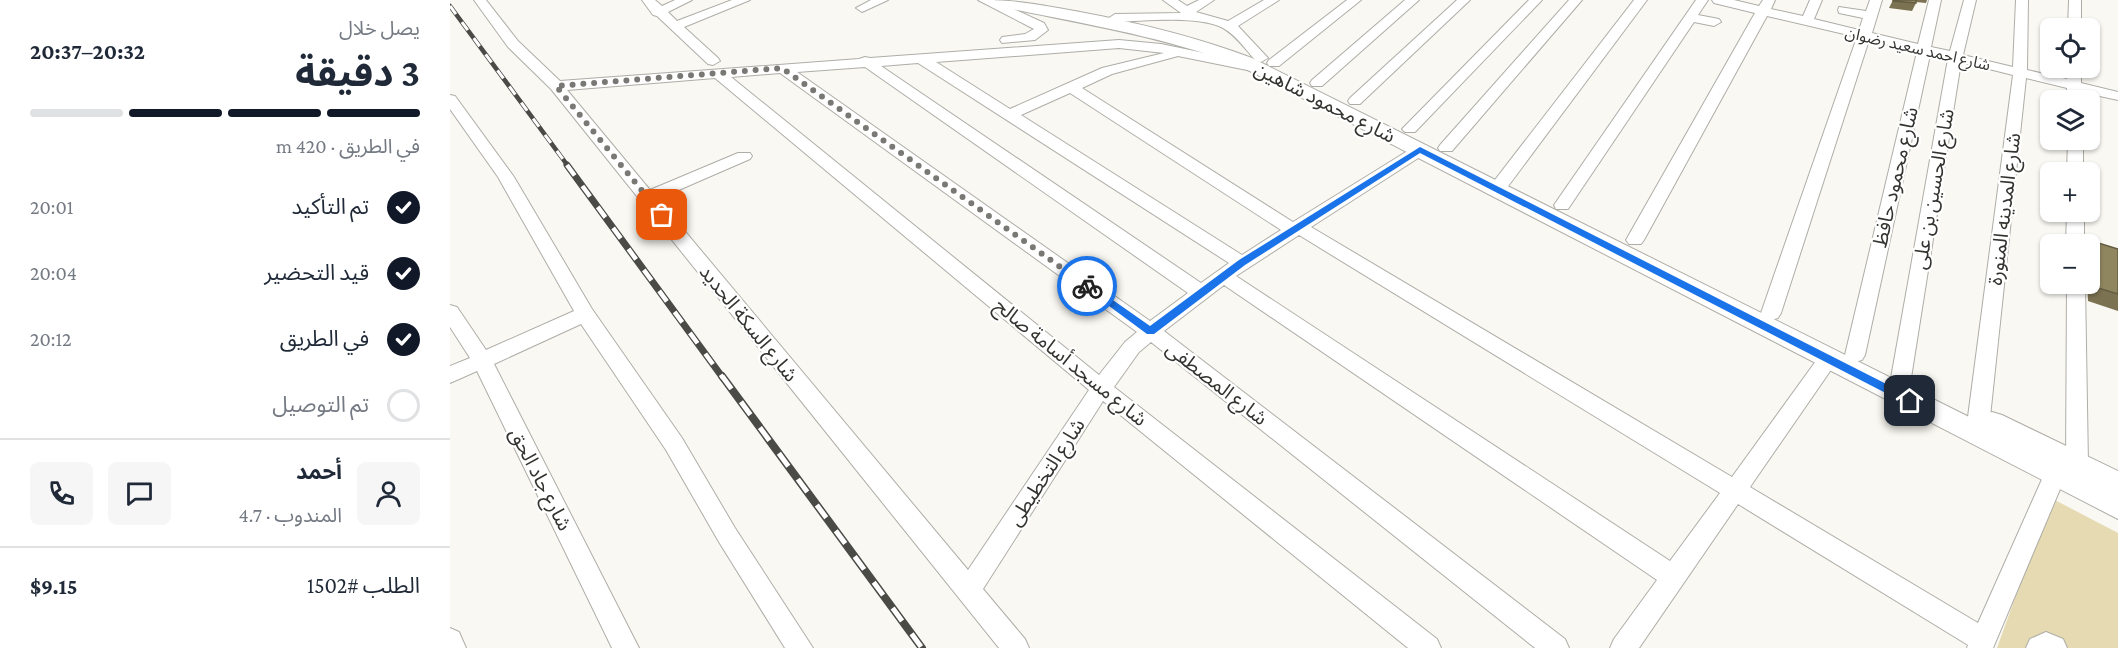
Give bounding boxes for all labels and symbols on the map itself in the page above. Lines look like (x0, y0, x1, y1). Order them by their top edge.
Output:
street label: شارع احمد سعيد رضوان (1843, 23, 1992, 77)
street label: شارع محمود شاهين (1249, 57, 1399, 151)
street label: شارع محمود حافظ (1868, 105, 1926, 250)
street label: شارع الحسين بن على (1908, 107, 1962, 272)
street label: شارع المدينه المنورة (1984, 131, 2028, 287)
pin (636, 189, 687, 240)
courier (1057, 256, 1117, 316)
street label: شارع السكة الحديد (692, 260, 803, 388)
street label: شارع مسجد أسامة صالح (988, 293, 1152, 433)
street label: شارع المصطفى (1160, 337, 1272, 432)
pin (1884, 375, 1935, 426)
street label: شارع التخطيطى (1003, 414, 1092, 532)
street label: شارع جاد الحق (502, 424, 576, 536)

